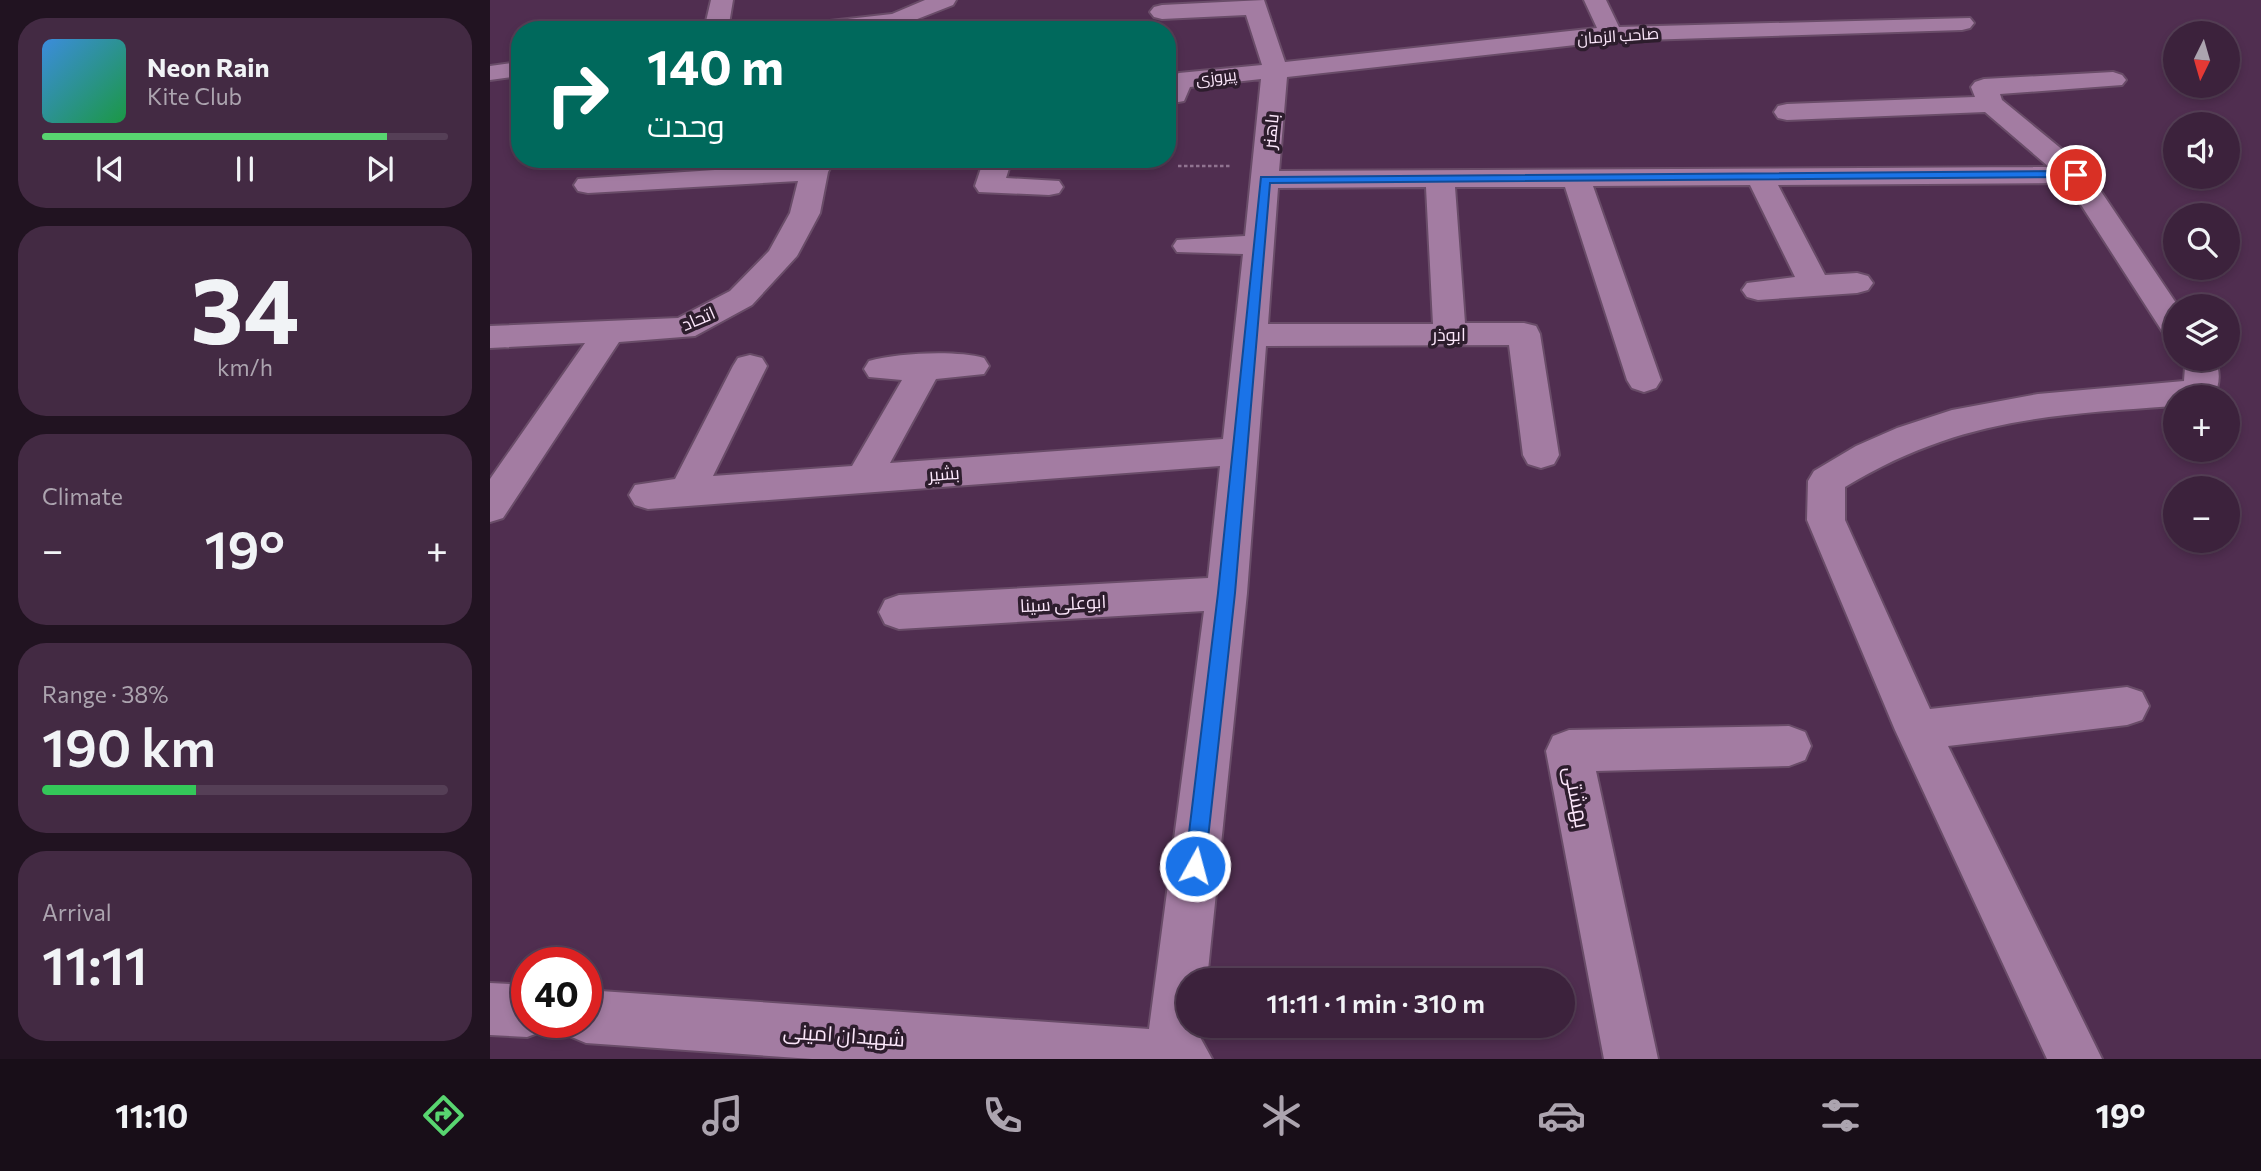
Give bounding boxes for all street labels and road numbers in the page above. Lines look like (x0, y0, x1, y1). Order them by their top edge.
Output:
street label: صاحب الزمان (1576, 23, 1660, 49)
street label: پیروزی (1194, 64, 1239, 91)
street label: باهنر (1257, 112, 1284, 151)
street label: اتحاد (678, 301, 718, 335)
street label: ابوذر (1431, 323, 1466, 346)
street label: بشیر (927, 461, 960, 486)
street label: ابوعلی سینا (1019, 590, 1107, 617)
street label: بهشتی (1558, 764, 1596, 830)
street label: شهیدان امینی (782, 1017, 906, 1053)

